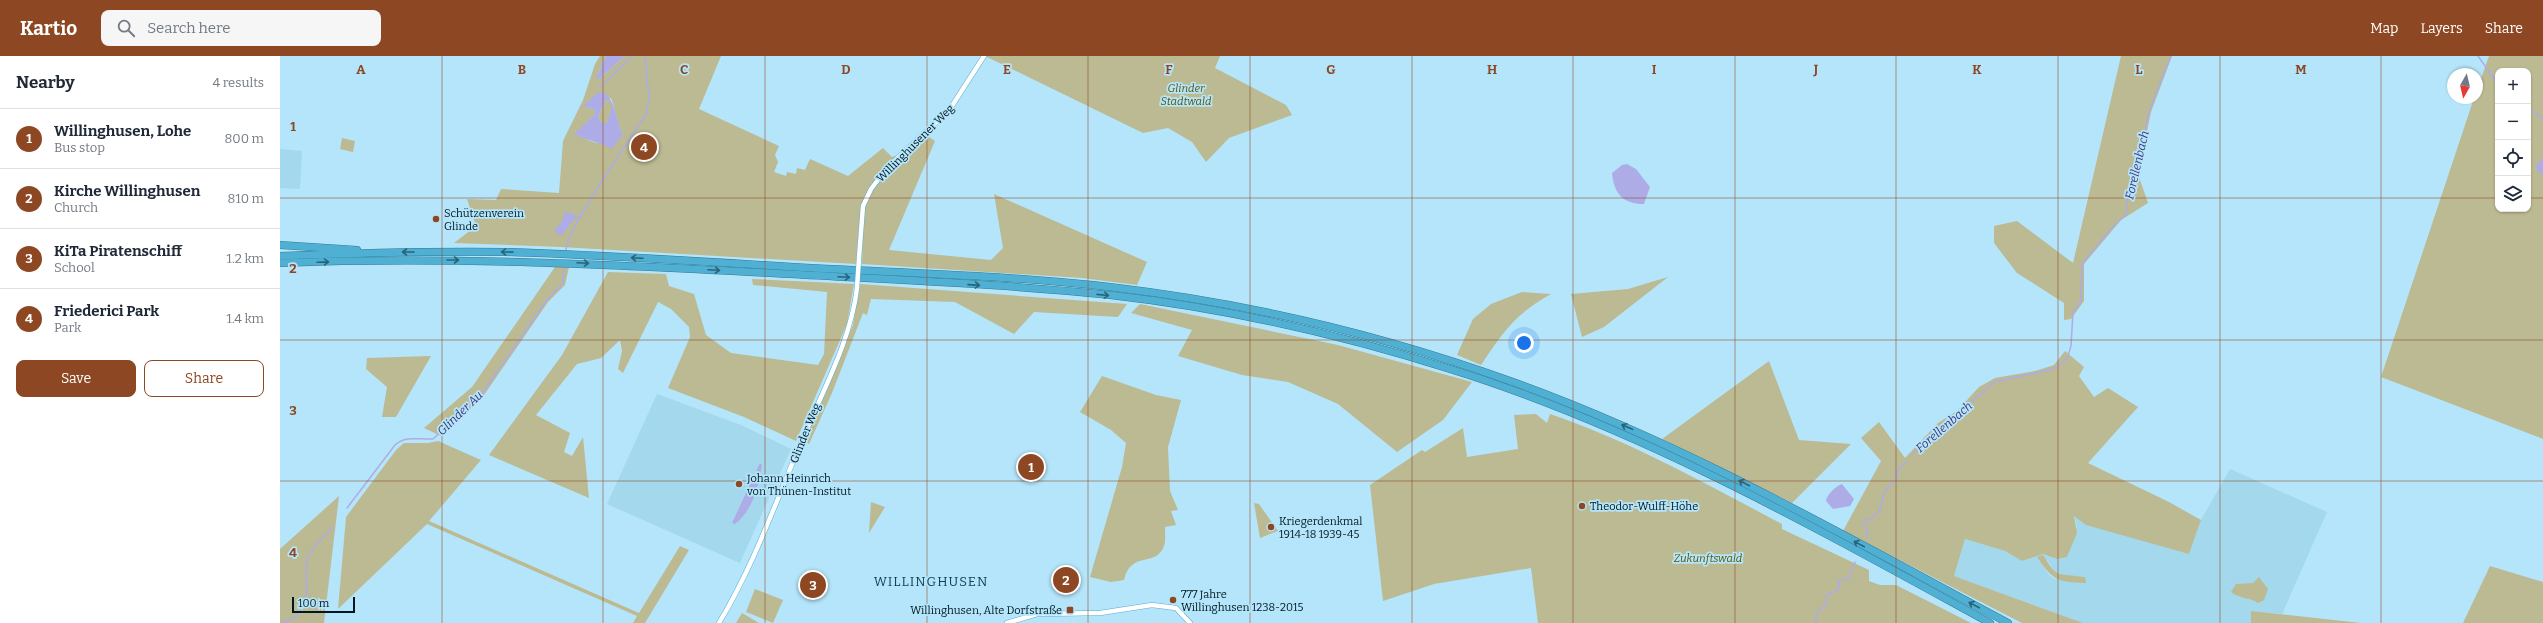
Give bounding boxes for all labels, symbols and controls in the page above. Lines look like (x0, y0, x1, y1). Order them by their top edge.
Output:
search box (101, 10, 381, 46)
text: Kartio (20, 17, 77, 40)
icon: search (115, 17, 137, 39)
text: Search here (147, 19, 231, 37)
text: Map (2370, 20, 2398, 37)
text: Layers (2420, 20, 2463, 37)
text: Share (2485, 20, 2523, 37)
text: A (356, 62, 366, 77)
text: B (518, 62, 526, 77)
text: C (680, 62, 688, 77)
text: D (841, 62, 851, 77)
text: E (1003, 62, 1011, 77)
text: F (1165, 62, 1173, 77)
text: G (1326, 62, 1336, 77)
text: H (1487, 62, 1497, 77)
text: I (1652, 62, 1657, 77)
text: J (1813, 62, 1819, 77)
text: K (1972, 62, 1982, 77)
text: L (2135, 62, 2143, 77)
text: M (2295, 62, 2307, 77)
north arrow (2447, 68, 2483, 104)
map controls (2495, 68, 2531, 212)
button: + (2495, 68, 2531, 104)
text: Nearby (16, 72, 75, 93)
text: 4 results (212, 75, 264, 90)
park label: Glinder Stadtwald (1161, 82, 1212, 108)
street label: Willinghusener Weg (874, 102, 957, 185)
button: − (2495, 104, 2531, 140)
text: 1 (290, 119, 296, 134)
text: Willinghusen, Lohe (54, 122, 191, 140)
water label: Forellenbach (2122, 129, 2152, 201)
text: 1 (26, 131, 32, 146)
text: 800 m (225, 131, 264, 146)
pin: 4 (631, 132, 657, 162)
text: Bus stop (54, 140, 105, 155)
button: locate (2495, 140, 2531, 176)
button: layers (2495, 176, 2531, 212)
text: Kirche Willinghusen (54, 182, 200, 200)
text: 2 (25, 191, 33, 206)
text: 810 m (228, 191, 264, 206)
text: Church (54, 200, 98, 215)
place label: Schützenverein Glinde (444, 207, 524, 233)
marker: Schützenverein Glinde (431, 214, 441, 224)
text: KiTa Piratenschiff (54, 242, 182, 260)
one-way arrow (402, 248, 415, 256)
one-way arrow (501, 249, 514, 256)
text: 3 (25, 251, 33, 266)
text: 1.2 km (227, 251, 264, 266)
one-way arrow (631, 254, 644, 262)
one-way arrow (446, 256, 459, 264)
one-way arrow (316, 258, 329, 265)
text: School (54, 260, 95, 275)
one-way arrow (576, 260, 589, 267)
text: 2 (289, 261, 297, 276)
one-way arrow (707, 266, 720, 274)
one-way arrow (837, 274, 850, 281)
one-way arrow (967, 282, 980, 289)
one-way arrow (1096, 291, 1109, 298)
text: Friederici Park (54, 302, 159, 320)
text: 4 (25, 311, 33, 326)
text: 1.4 km (227, 311, 264, 326)
text: Park (54, 320, 81, 335)
your location (1514, 333, 1534, 353)
button: Save (16, 360, 136, 397)
button: Share (144, 360, 264, 397)
water label: Glinder Au (434, 388, 486, 438)
water label: Forellenbach (1913, 399, 1975, 455)
street label: Glinder Weg (788, 401, 823, 465)
text: 3 (289, 403, 297, 418)
one-way arrow (1621, 423, 1633, 430)
pin: 1 (1018, 452, 1044, 482)
place label: Johann Heinrich von Thünen-Institut (746, 472, 851, 498)
marker: Johann Heinrich von Thünen-Institut (734, 479, 744, 489)
one-way arrow (1738, 479, 1750, 487)
place label: Theodor-Wulff-Höhe (1590, 500, 1698, 513)
marker: Theodor-Wulff-Höhe (1577, 501, 1587, 511)
place label: Kriegerdenkmal 1914-18 1939-45 (1279, 515, 1363, 541)
marker: Kriegerdenkmal 1914-18 1939-45 (1266, 522, 1276, 532)
one-way arrow (1853, 540, 1865, 547)
text: 4 (289, 545, 297, 560)
park label: Zukunftswald (1674, 552, 1743, 565)
pin: 2 (1053, 565, 1079, 595)
pin: 3 (800, 570, 826, 600)
district label: WILLINGHUSEN (874, 574, 988, 589)
place label: 777 Jahre Willinghusen 1238-2015 (1181, 588, 1303, 614)
scale bar (292, 595, 355, 614)
marker: 777 Jahre Willinghusen 1238-2015 (1168, 595, 1178, 605)
text: 100 m (298, 597, 329, 610)
one-way arrow (1968, 601, 1980, 608)
place label: Willinghusen, Alte Dorfstraße (910, 604, 1062, 617)
marker: Willinghusen, Alte Dorfstraße (1065, 605, 1075, 615)

